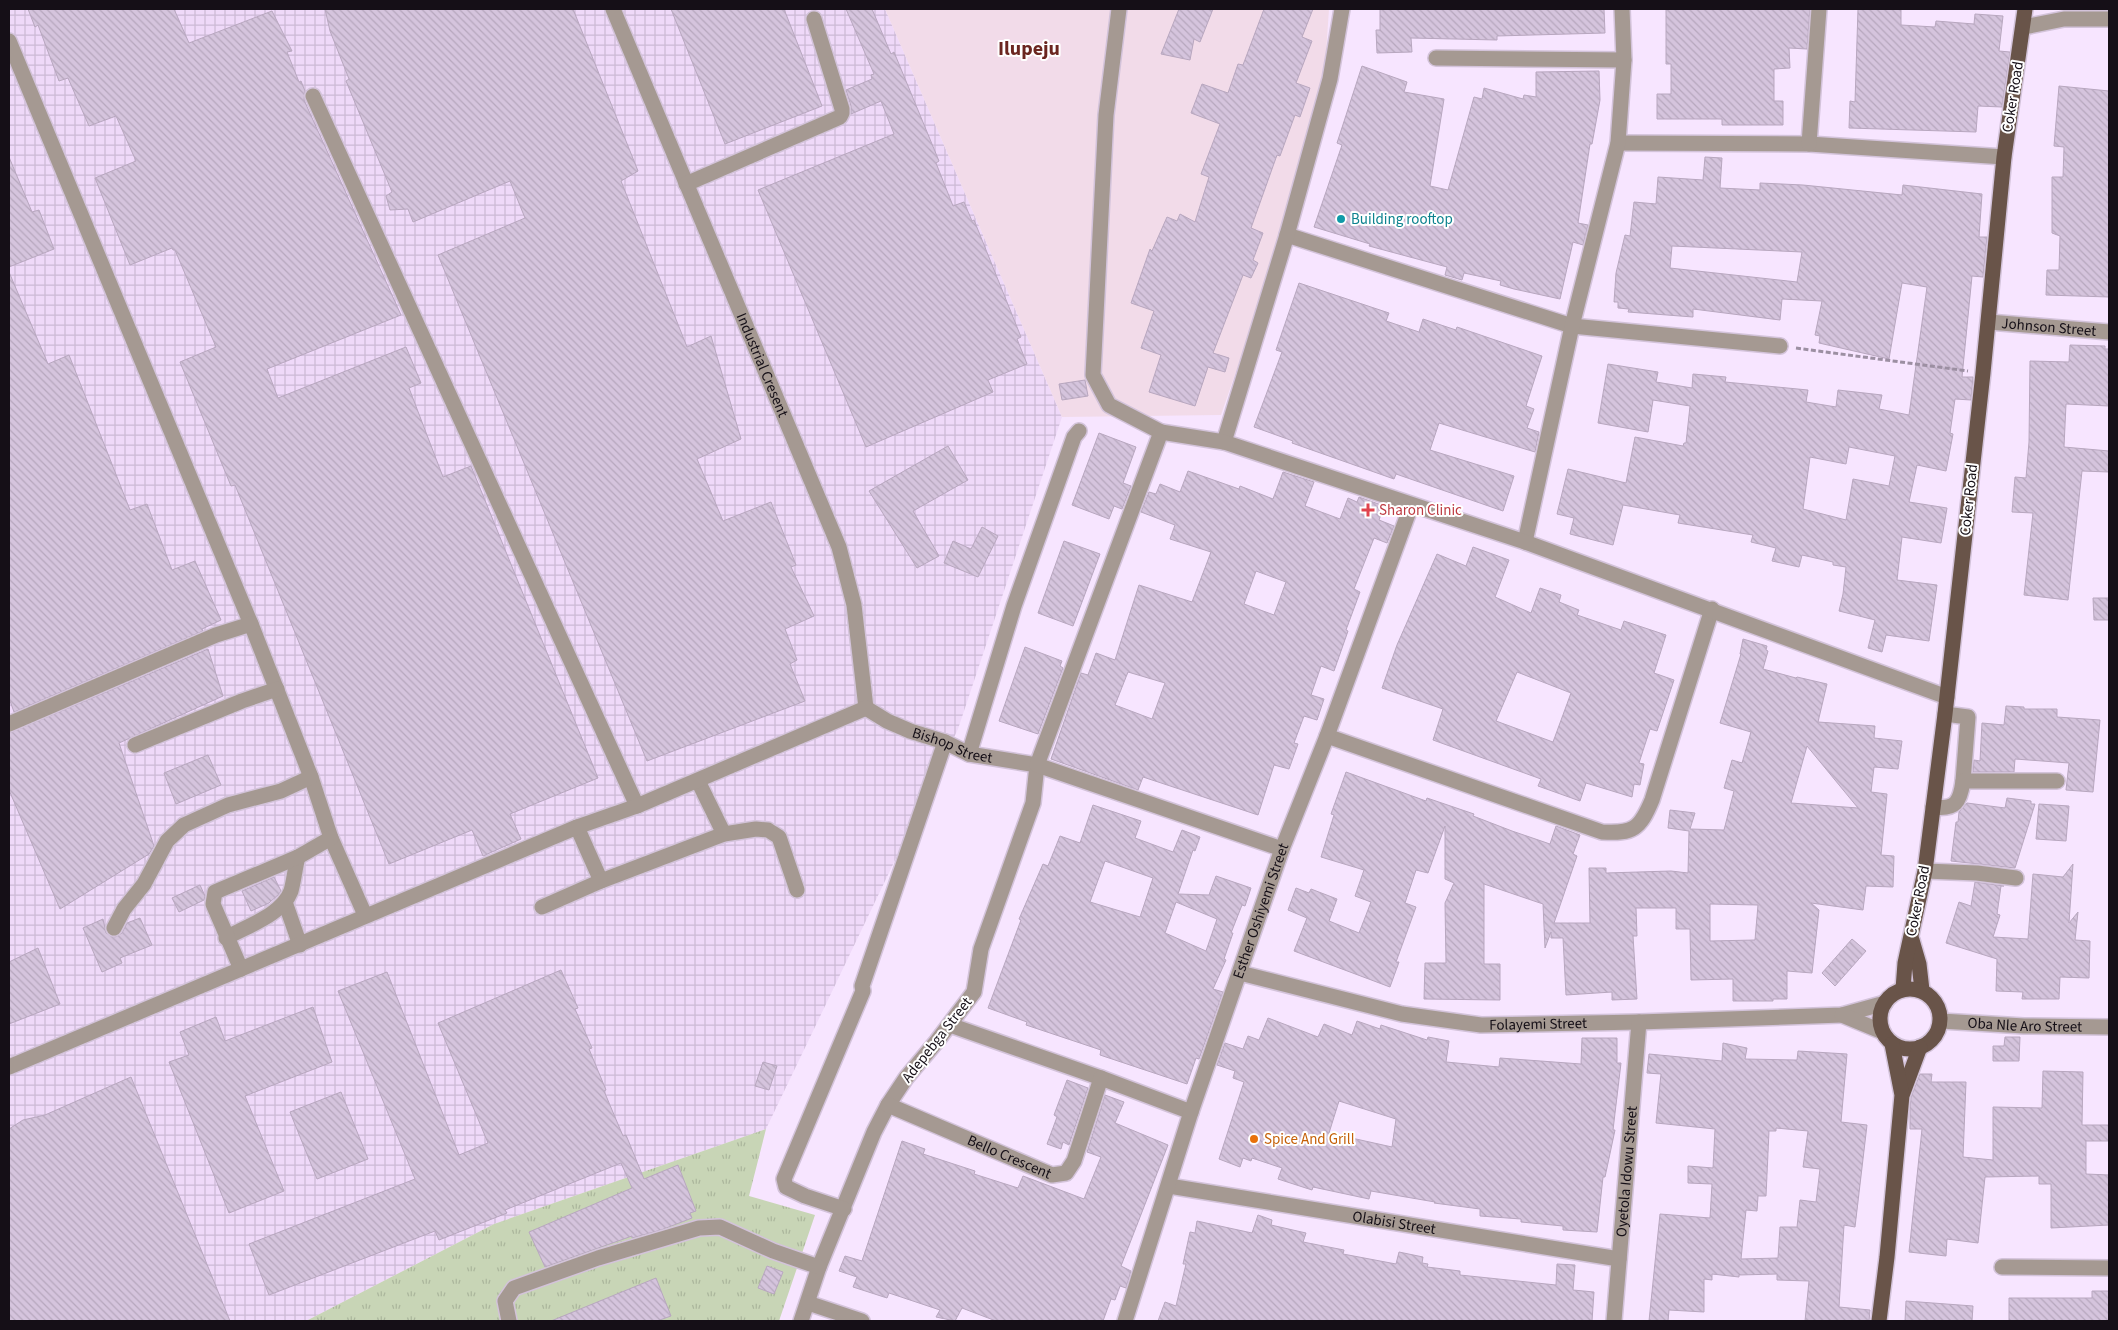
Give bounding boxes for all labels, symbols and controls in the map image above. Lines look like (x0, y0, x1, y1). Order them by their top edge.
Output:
district label: Ilupeju (998, 35, 1060, 63)
street label: Coker Road (1997, 60, 2029, 134)
place label: Building rooftop (1351, 209, 1453, 230)
marker: Building rooftop (1335, 213, 1347, 225)
street label: Industrial Cresent (731, 310, 794, 420)
street label: Johnson Street (2001, 313, 2097, 341)
street label: Coker Road (1955, 463, 1983, 537)
place label: Sharon Clinic (1379, 500, 1462, 521)
marker: Sharon Clinic (1361, 503, 1375, 517)
street label: Bishop Street (910, 722, 994, 768)
street label: Esther Oshiyemi Street (1227, 840, 1294, 981)
street label: Coker Road (1901, 864, 1935, 938)
street label: Adepebga Street (897, 993, 977, 1087)
street label: Folayemi Street (1489, 1012, 1587, 1035)
street label: Oba Nle Aro Street (1967, 1012, 2082, 1037)
street label: Oyetola Idowu Street (1611, 1105, 1642, 1238)
place label: Spice And Grill (1264, 1129, 1355, 1150)
street label: Bello Crescent (964, 1130, 1055, 1184)
marker: Spice And Grill (1248, 1133, 1260, 1145)
street label: Olabisi Street (1351, 1205, 1437, 1240)

